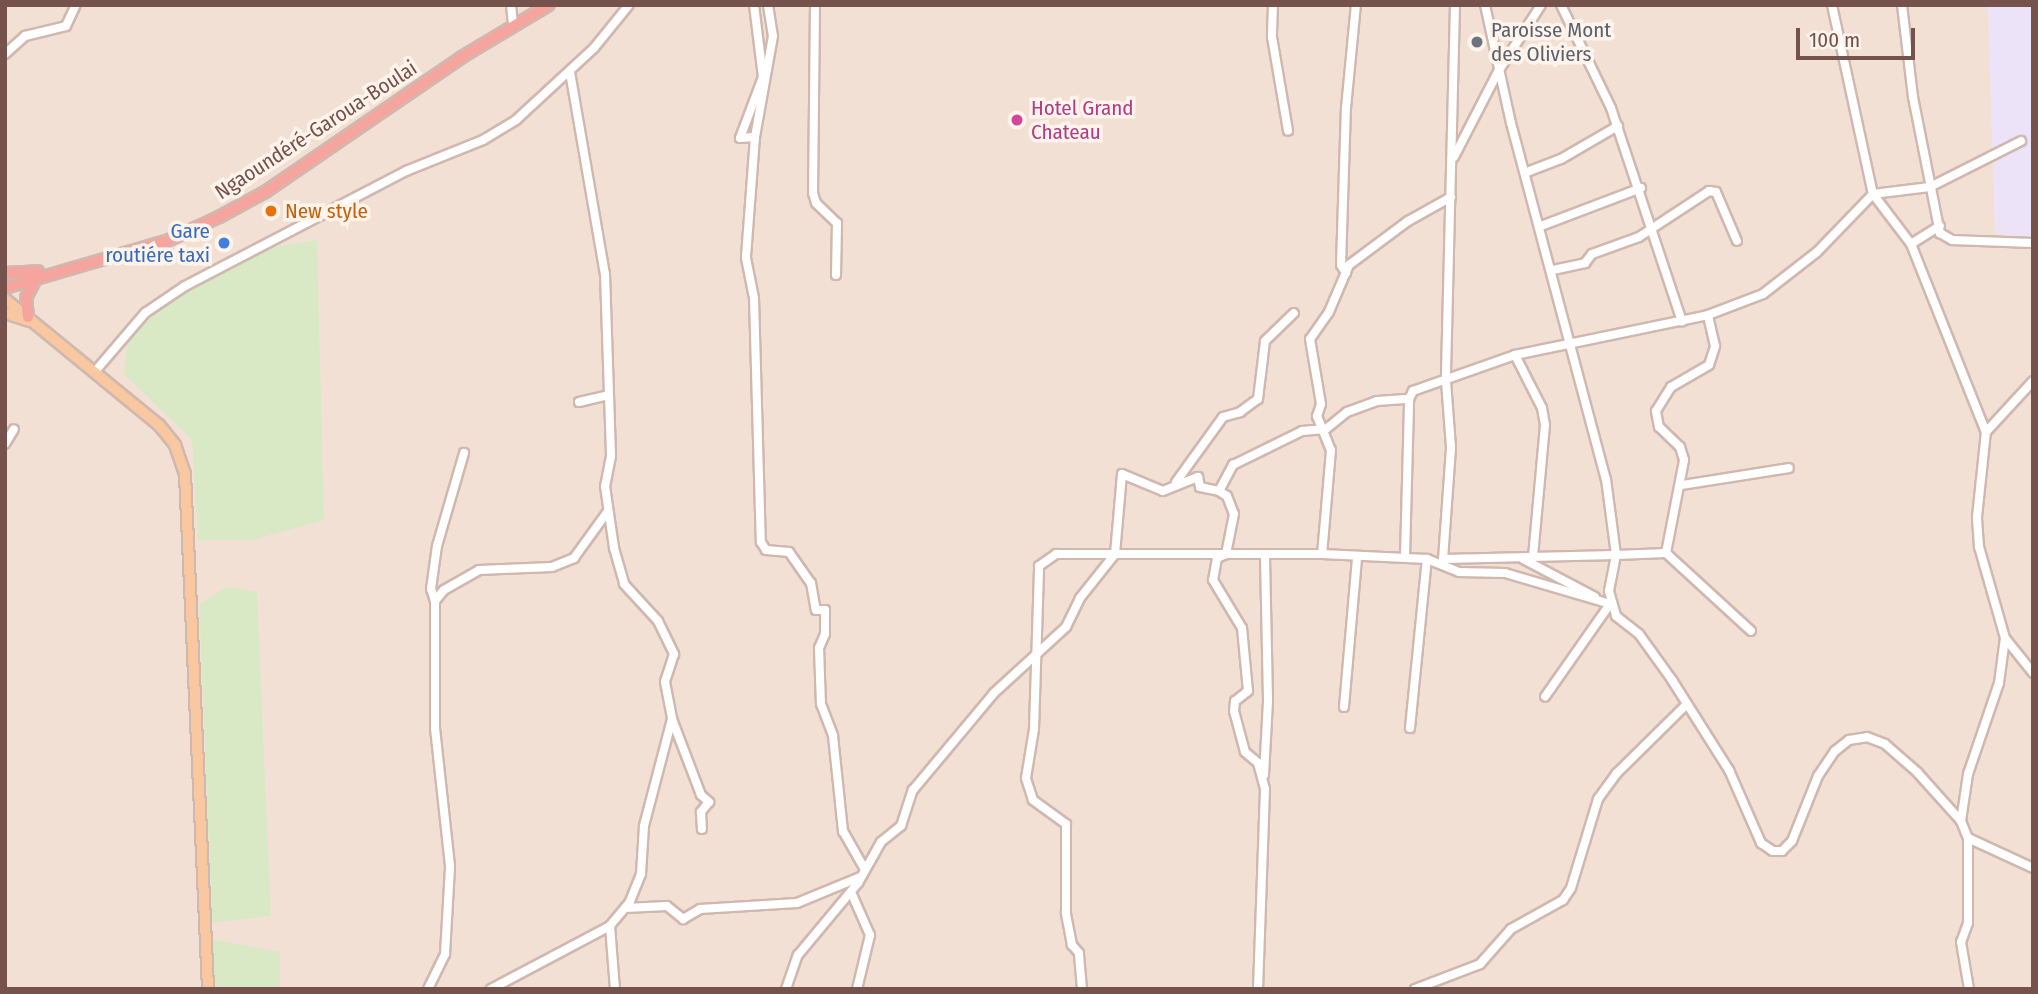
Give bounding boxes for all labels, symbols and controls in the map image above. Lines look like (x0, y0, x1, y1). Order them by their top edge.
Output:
scale bar (1800, 14, 1919, 58)
place label: Paroisse Mont des Oliviers (1491, 17, 1611, 67)
text: 100 m (1809, 27, 1860, 53)
marker: Paroisse Mont des Oliviers (1469, 34, 1485, 50)
street label: Ngaoundéré-Garoua-Boulai (210, 55, 422, 205)
place label: Hotel Grand Chateau (1031, 95, 1134, 145)
marker: Hotel Grand Chateau (1009, 112, 1025, 128)
place label: New style (285, 198, 368, 224)
marker: New style (263, 203, 279, 219)
place label: Gare routiére taxi (105, 218, 210, 268)
marker: Gare routiére taxi (216, 235, 232, 251)

